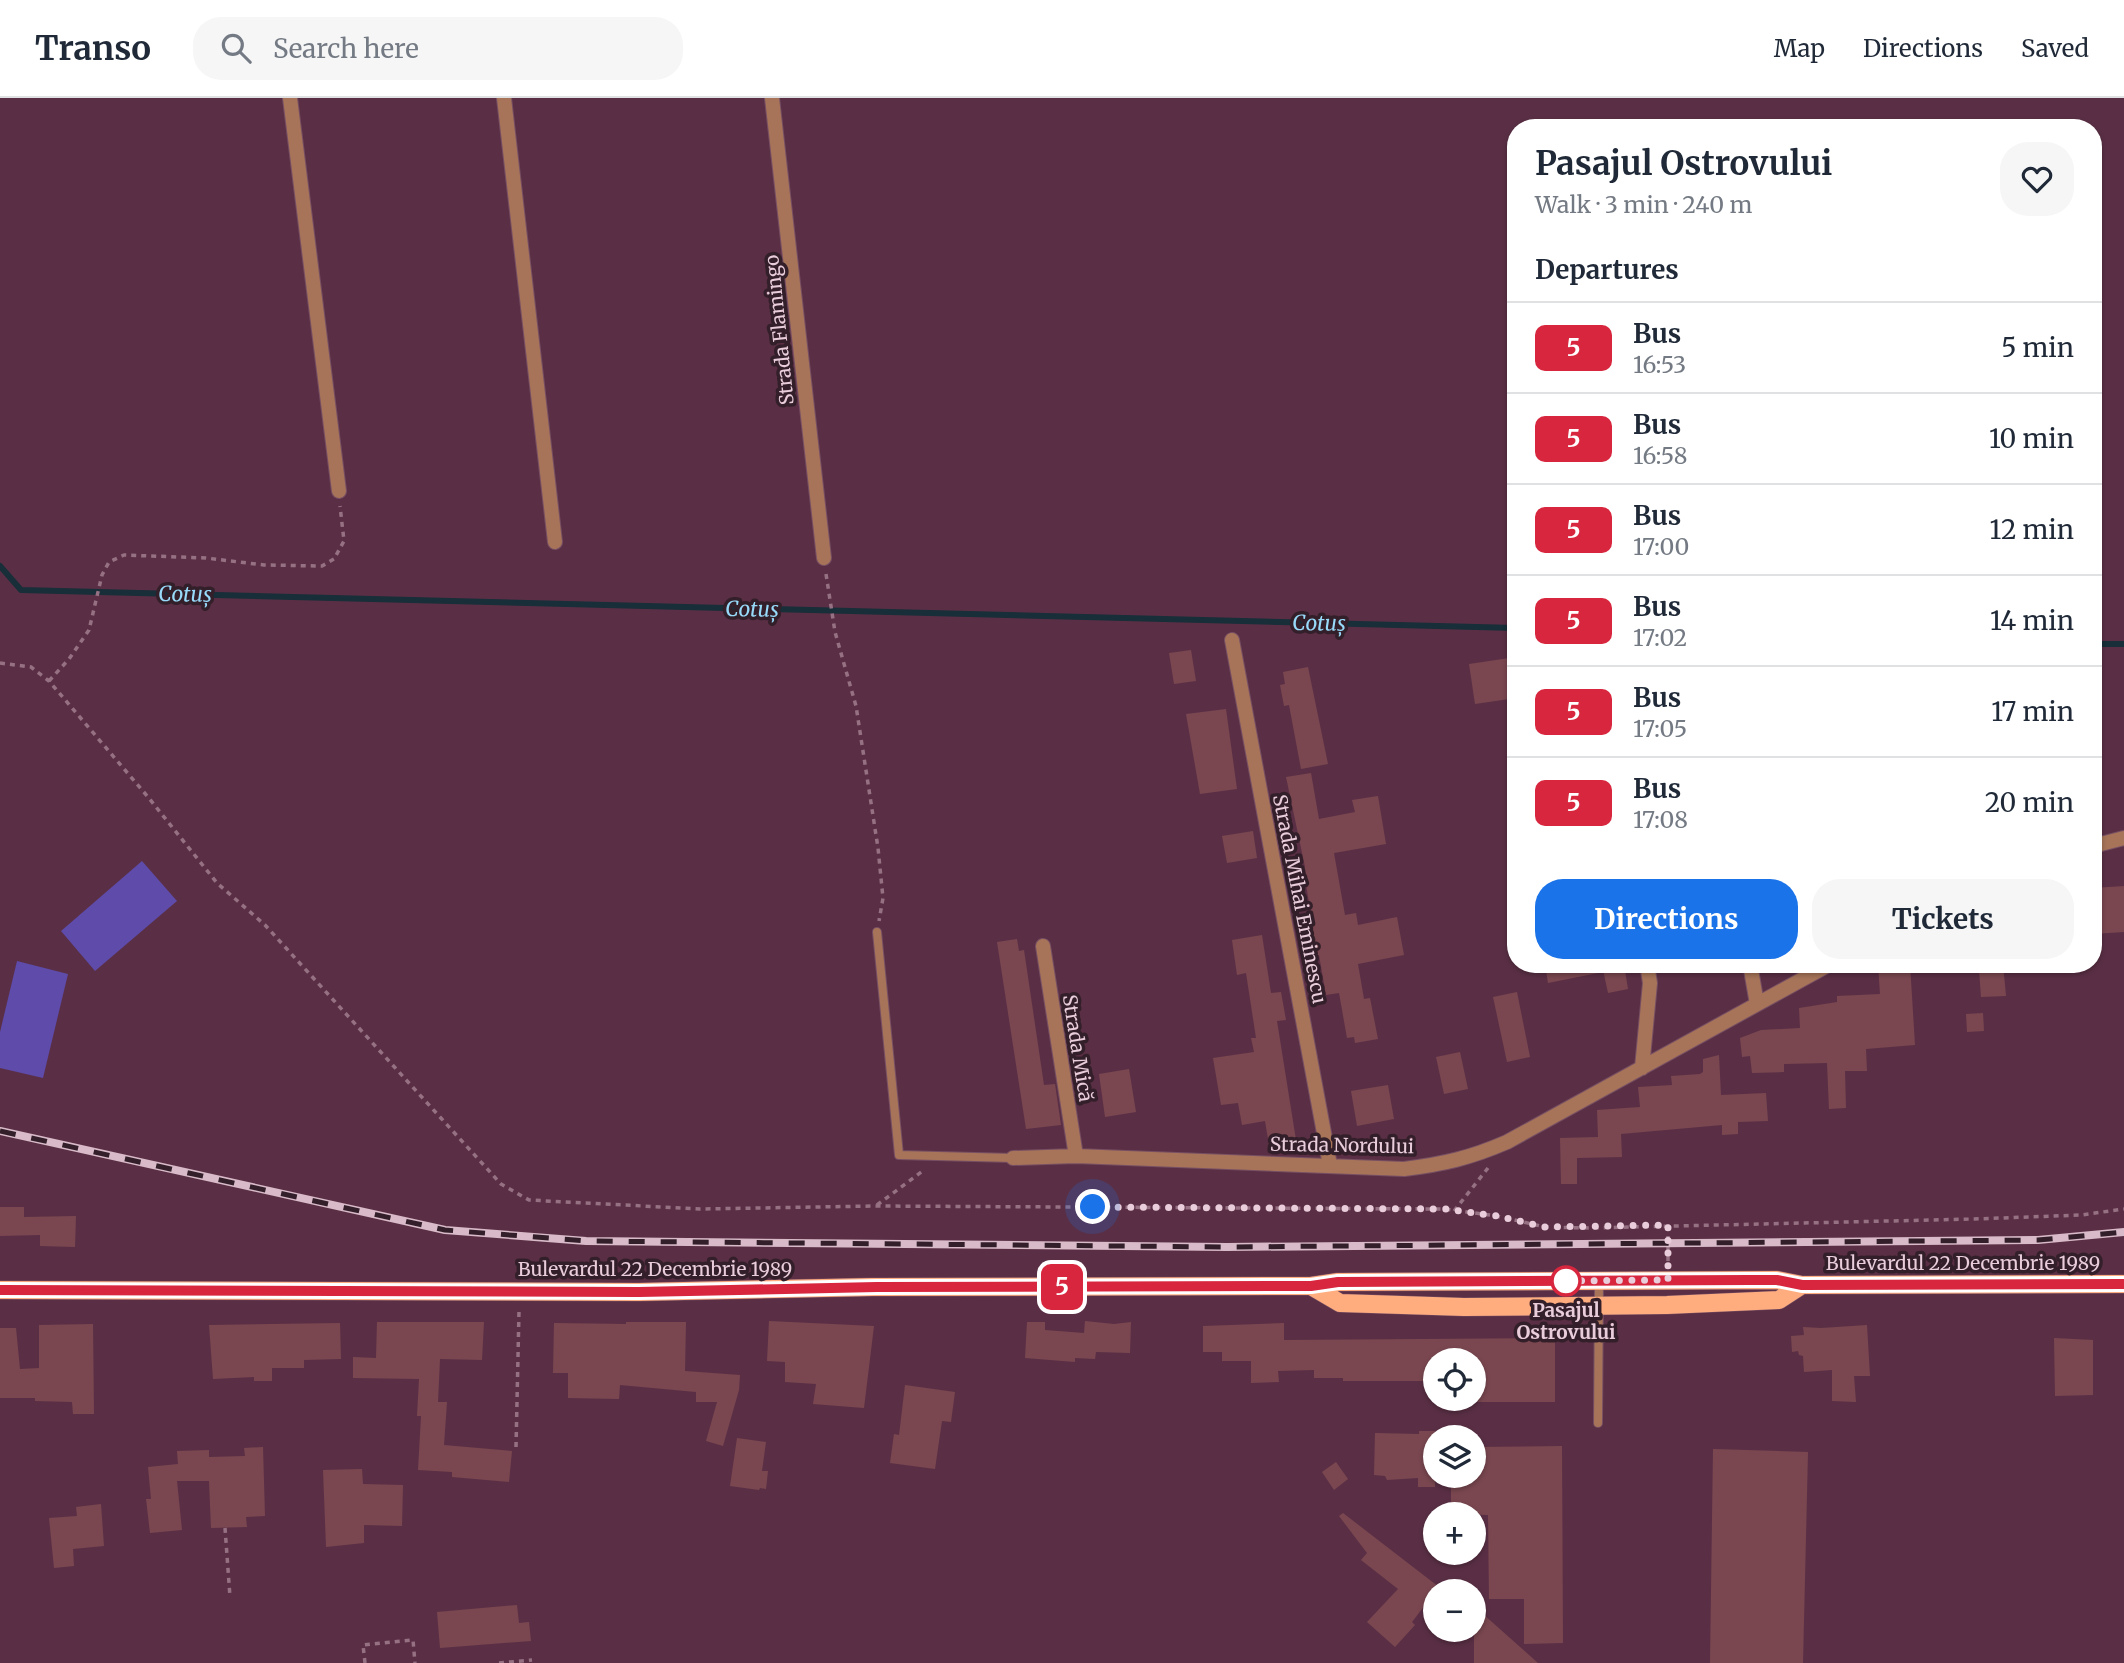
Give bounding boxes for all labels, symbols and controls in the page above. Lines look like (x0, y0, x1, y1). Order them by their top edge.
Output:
search box (193, 17, 683, 80)
text: Transo (35, 28, 151, 69)
icon: search (217, 29, 255, 67)
text: Search here (273, 32, 419, 65)
text: Map (1774, 33, 1825, 64)
text: Directions (1863, 33, 1983, 64)
text: Saved (2021, 33, 2089, 64)
button: heart (2000, 142, 2074, 216)
text: Pasajul Ostrovului (1535, 143, 1832, 184)
text: Walk · 3 min · 240 m (1535, 190, 1752, 219)
text: Departures (1535, 253, 1679, 286)
street label: Strada Flamingo (759, 254, 799, 406)
text: Bus (1633, 317, 1681, 350)
text: 5 min (2001, 331, 2074, 364)
text: 5 (1566, 332, 1581, 363)
text: 16:53 (1633, 350, 1686, 379)
text: Bus (1633, 408, 1681, 441)
text: 10 min (1989, 422, 2074, 455)
text: 5 (1566, 423, 1581, 454)
text: 16:58 (1633, 441, 1687, 470)
text: Bus (1633, 499, 1681, 532)
text: 12 min (1990, 513, 2074, 546)
text: 5 (1566, 514, 1581, 545)
text: 17:00 (1633, 532, 1689, 561)
water label: Cotuș (158, 580, 212, 608)
text: Bus (1633, 590, 1681, 623)
water label: Cotuș (725, 595, 779, 623)
text: 14 min (1990, 604, 2074, 637)
text: 5 (1566, 605, 1581, 636)
water label: Cotuș (1292, 609, 1346, 637)
text: 17:02 (1633, 623, 1687, 652)
text: Bus (1633, 681, 1681, 714)
text: 17 min (1991, 695, 2074, 728)
text: 5 (1566, 696, 1581, 727)
text: 17:05 (1633, 714, 1687, 743)
text: Bus (1633, 772, 1681, 805)
text: 20 min (1985, 786, 2074, 819)
text: 5 (1566, 787, 1581, 818)
street label: Strada Mihai Eminescu (1268, 792, 1332, 1006)
text: 17:08 (1633, 805, 1688, 834)
button: Directions (1535, 879, 1798, 959)
button: Tickets (1812, 879, 2074, 959)
street label: Strada Mică (1058, 993, 1098, 1103)
street label: Strada Nordului (1270, 1132, 1414, 1158)
your location (1075, 1189, 1110, 1224)
street label: Bulevardul 22 Decembrie 1989 (1826, 1251, 2100, 1275)
street label: Bulevardul 22 Decembrie 1989 (518, 1257, 792, 1281)
line badge: 5 (1039, 1264, 1085, 1310)
marker: Pasajul Ostrovului (1551, 1266, 1581, 1296)
text: 5 (1055, 1271, 1069, 1302)
place label: Pasajul Ostrovului (1516, 1298, 1616, 1344)
map controls (1423, 1348, 1486, 1642)
button: locate (1423, 1348, 1486, 1411)
button: layers (1423, 1425, 1486, 1488)
button: + (1423, 1502, 1486, 1565)
button: − (1423, 1579, 1486, 1642)

